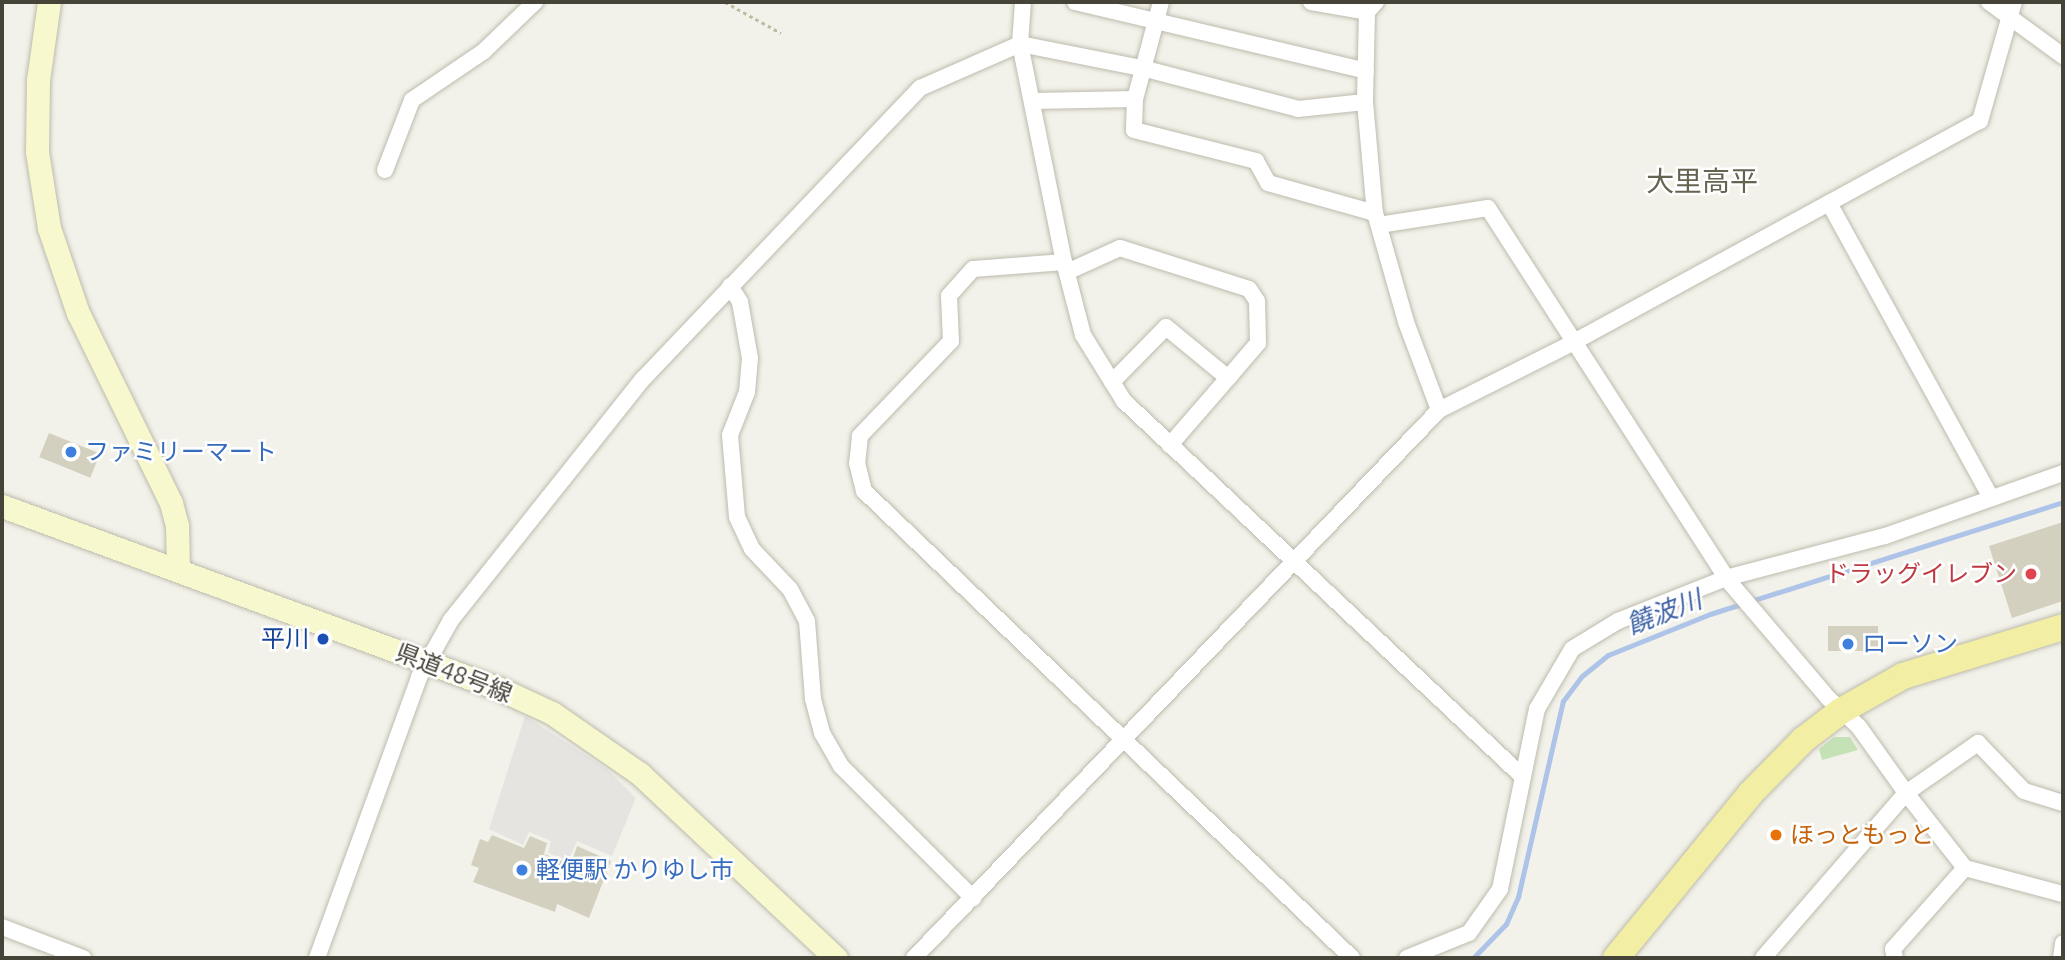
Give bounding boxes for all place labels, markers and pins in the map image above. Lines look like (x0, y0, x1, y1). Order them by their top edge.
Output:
place label: ファミリーマート (85, 438, 277, 466)
marker: ファミリーマート (63, 444, 79, 460)
place label: ドラッグイレブン (1825, 560, 2017, 588)
marker: ドラッグイレブン (2023, 566, 2039, 582)
place label: 平川 (261, 625, 309, 653)
place label: ローソン (1862, 630, 1958, 658)
marker: 平川 (315, 631, 331, 647)
marker: ローソン (1840, 636, 1856, 652)
place label: ほっともっと (1790, 821, 1934, 849)
marker: ほっともっと (1768, 827, 1784, 843)
place label: 軽便駅 かりゆし市 (536, 856, 733, 884)
marker: 軽便駅 かりゆし市 (514, 862, 530, 878)

